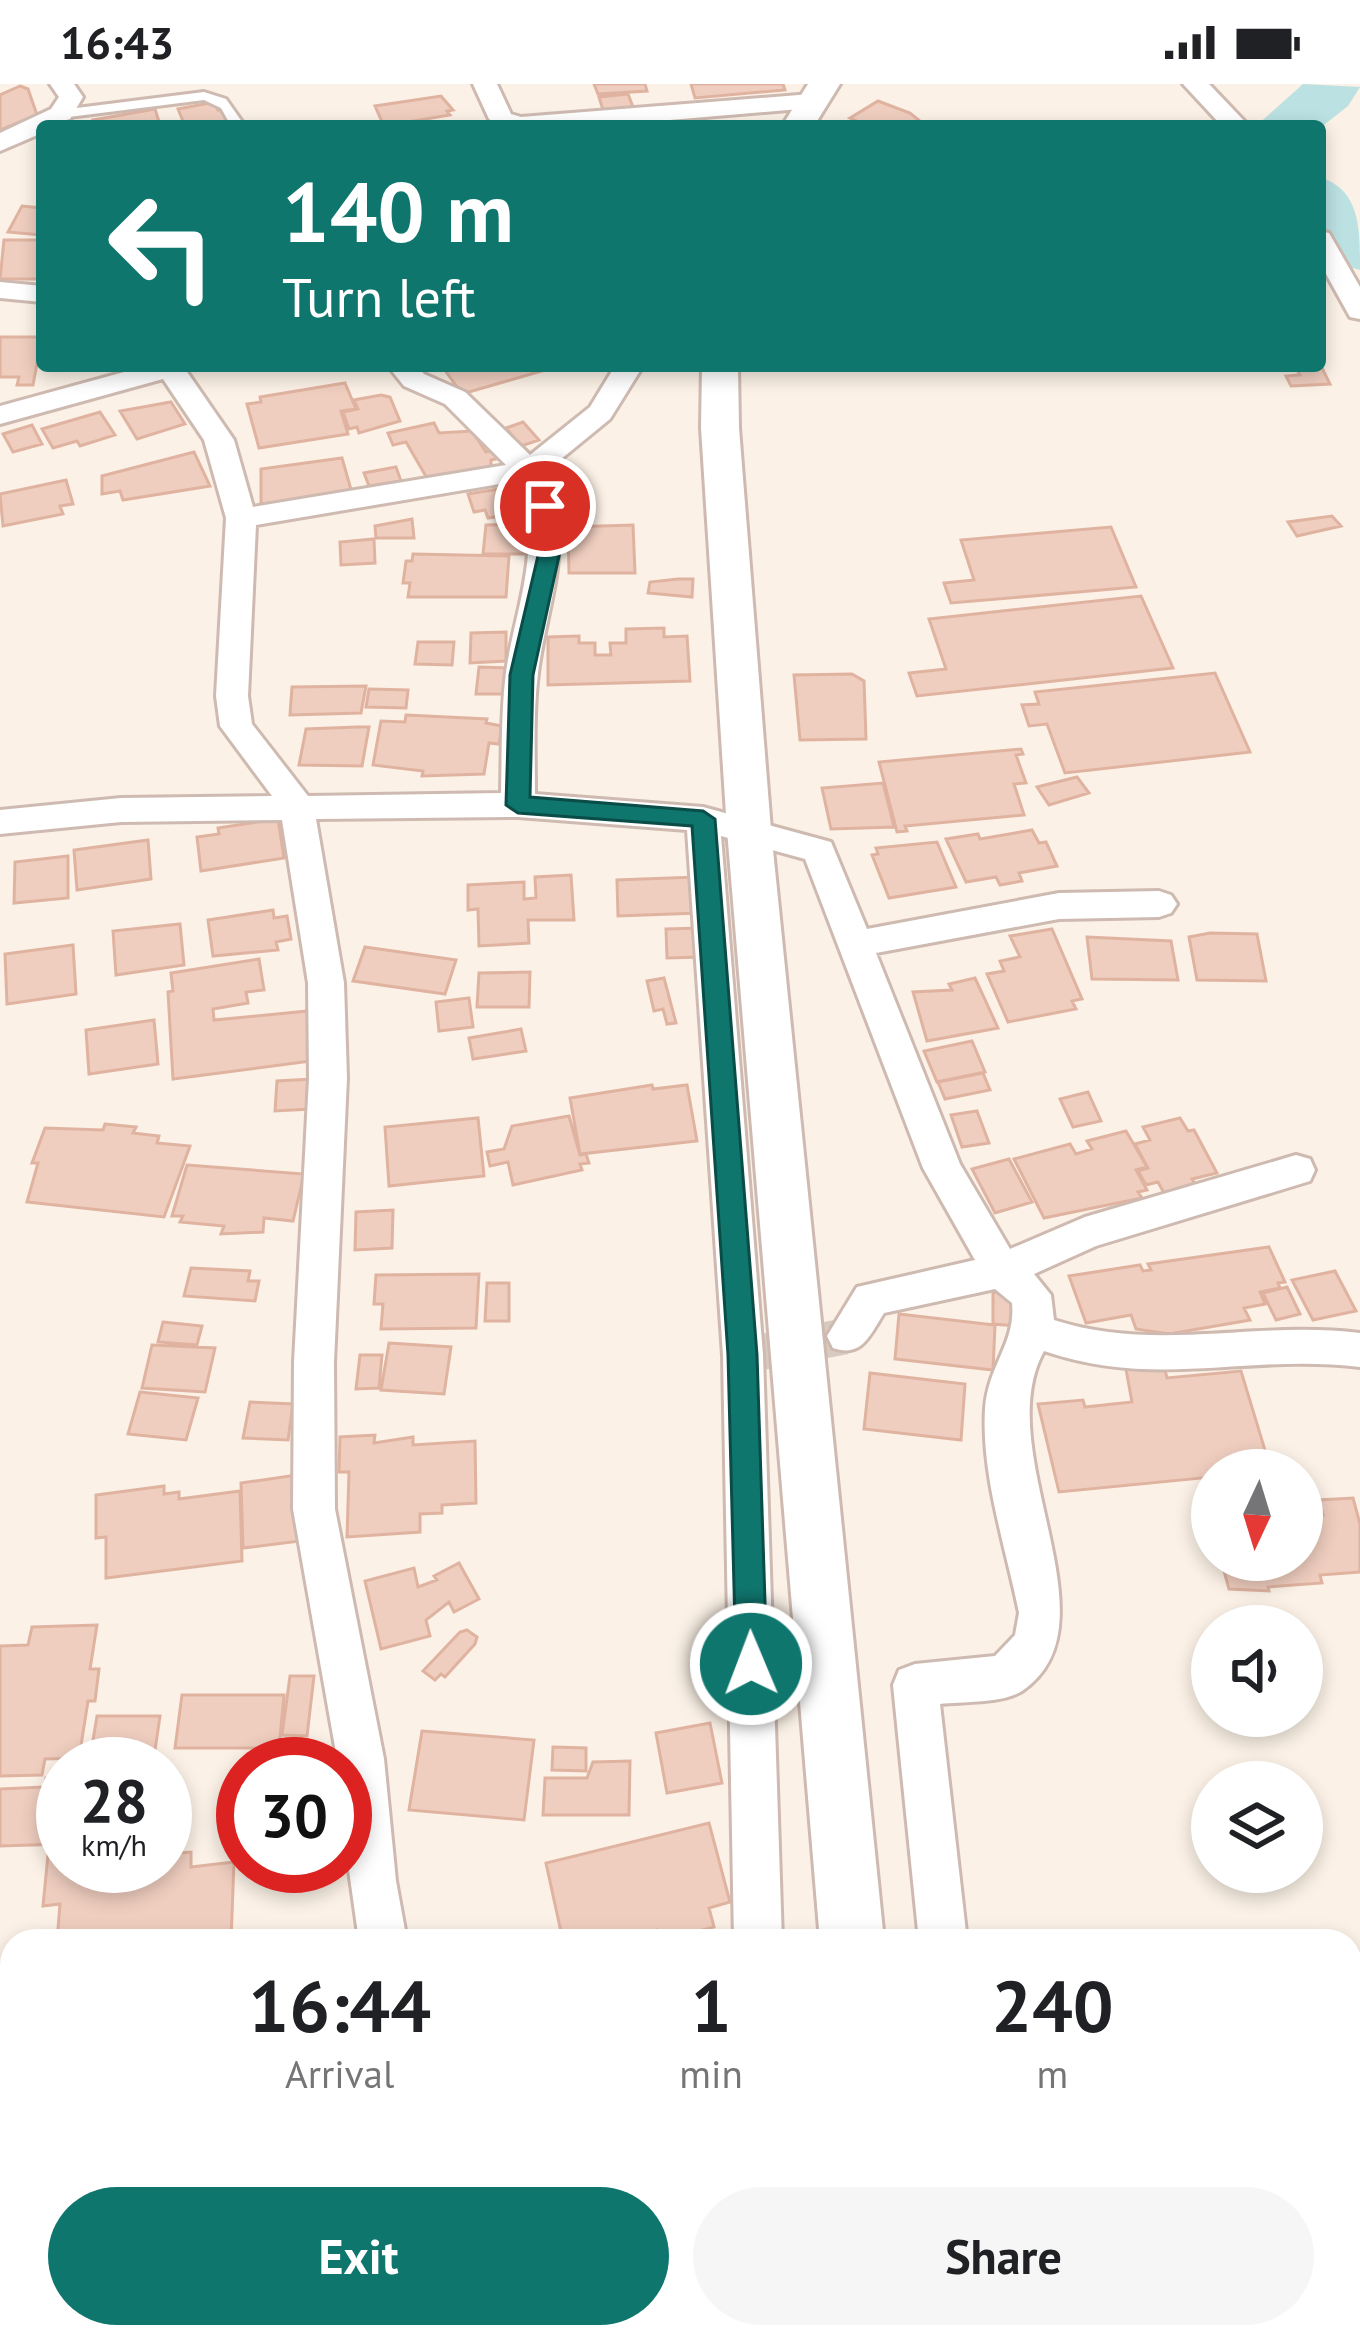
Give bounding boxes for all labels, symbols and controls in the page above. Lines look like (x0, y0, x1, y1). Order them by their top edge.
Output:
text: 16:43 (60, 13, 174, 71)
text: 140 m (282, 156, 514, 265)
icon: left (84, 168, 240, 324)
text: Turn left (282, 262, 476, 332)
pin (494, 455, 596, 557)
icon: arrive (512, 473, 578, 539)
north arrow (1191, 1449, 1323, 1581)
map controls (1191, 1449, 1323, 1893)
position arrow (688, 1601, 814, 1727)
button: sound (1191, 1605, 1323, 1737)
speed limit sign: 30 (216, 1737, 372, 1893)
text: 28 (80, 1761, 148, 1839)
button: layers (1191, 1761, 1323, 1893)
text: km/h (81, 1825, 147, 1864)
text: 16:44 (248, 1959, 431, 2052)
text: 1 (691, 1959, 732, 2052)
text: 240 (991, 1959, 1114, 2052)
text: Arrival (285, 2048, 394, 2099)
text: min (679, 2048, 743, 2099)
text: m (1037, 2048, 1068, 2099)
button: Exit (48, 2187, 669, 2325)
button: Share (693, 2187, 1314, 2325)

